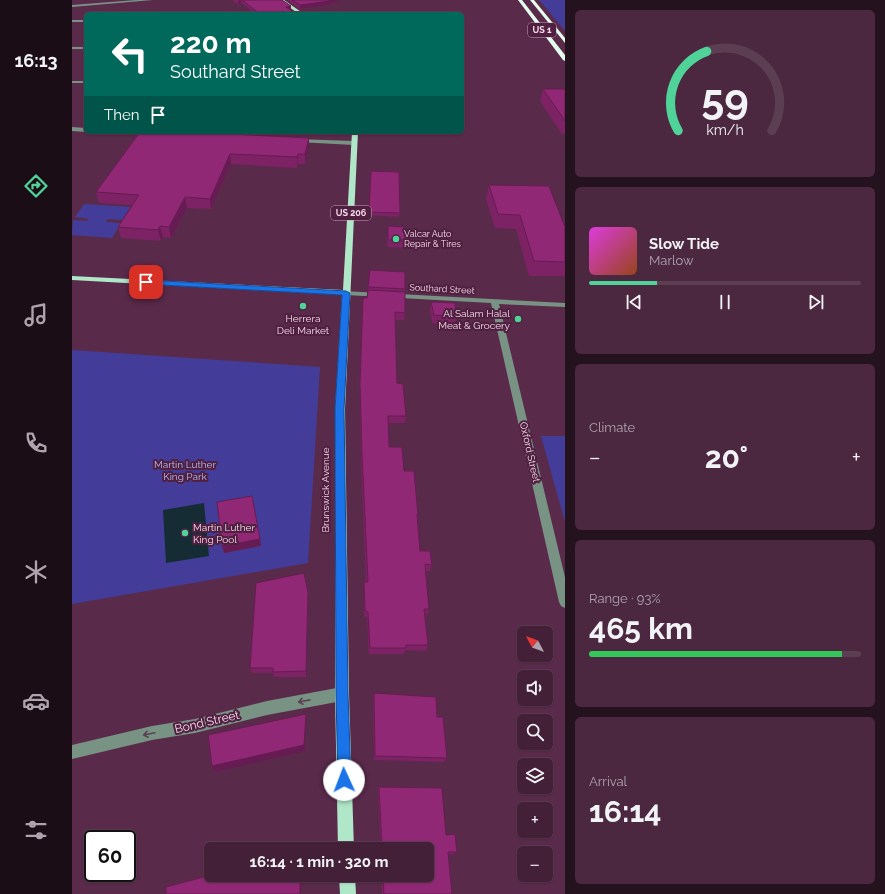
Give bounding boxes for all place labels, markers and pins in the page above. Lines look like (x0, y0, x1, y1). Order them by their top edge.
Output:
place label: Valcar Auto Repair & Tires (404, 229, 461, 249)
marker: Valcar Auto Repair & Tires (391, 234, 401, 244)
pin (129, 265, 163, 299)
marker: Herrera Deli Market (298, 301, 308, 311)
place label: Al Salam Halal Meat & Grocery (438, 308, 511, 331)
place label: Herrera Deli Market (277, 313, 330, 336)
marker: Al Salam Halal Meat & Grocery (513, 314, 523, 324)
place label: Martin Luther King Pool (193, 522, 255, 545)
marker: Martin Luther King Pool (180, 528, 190, 538)

